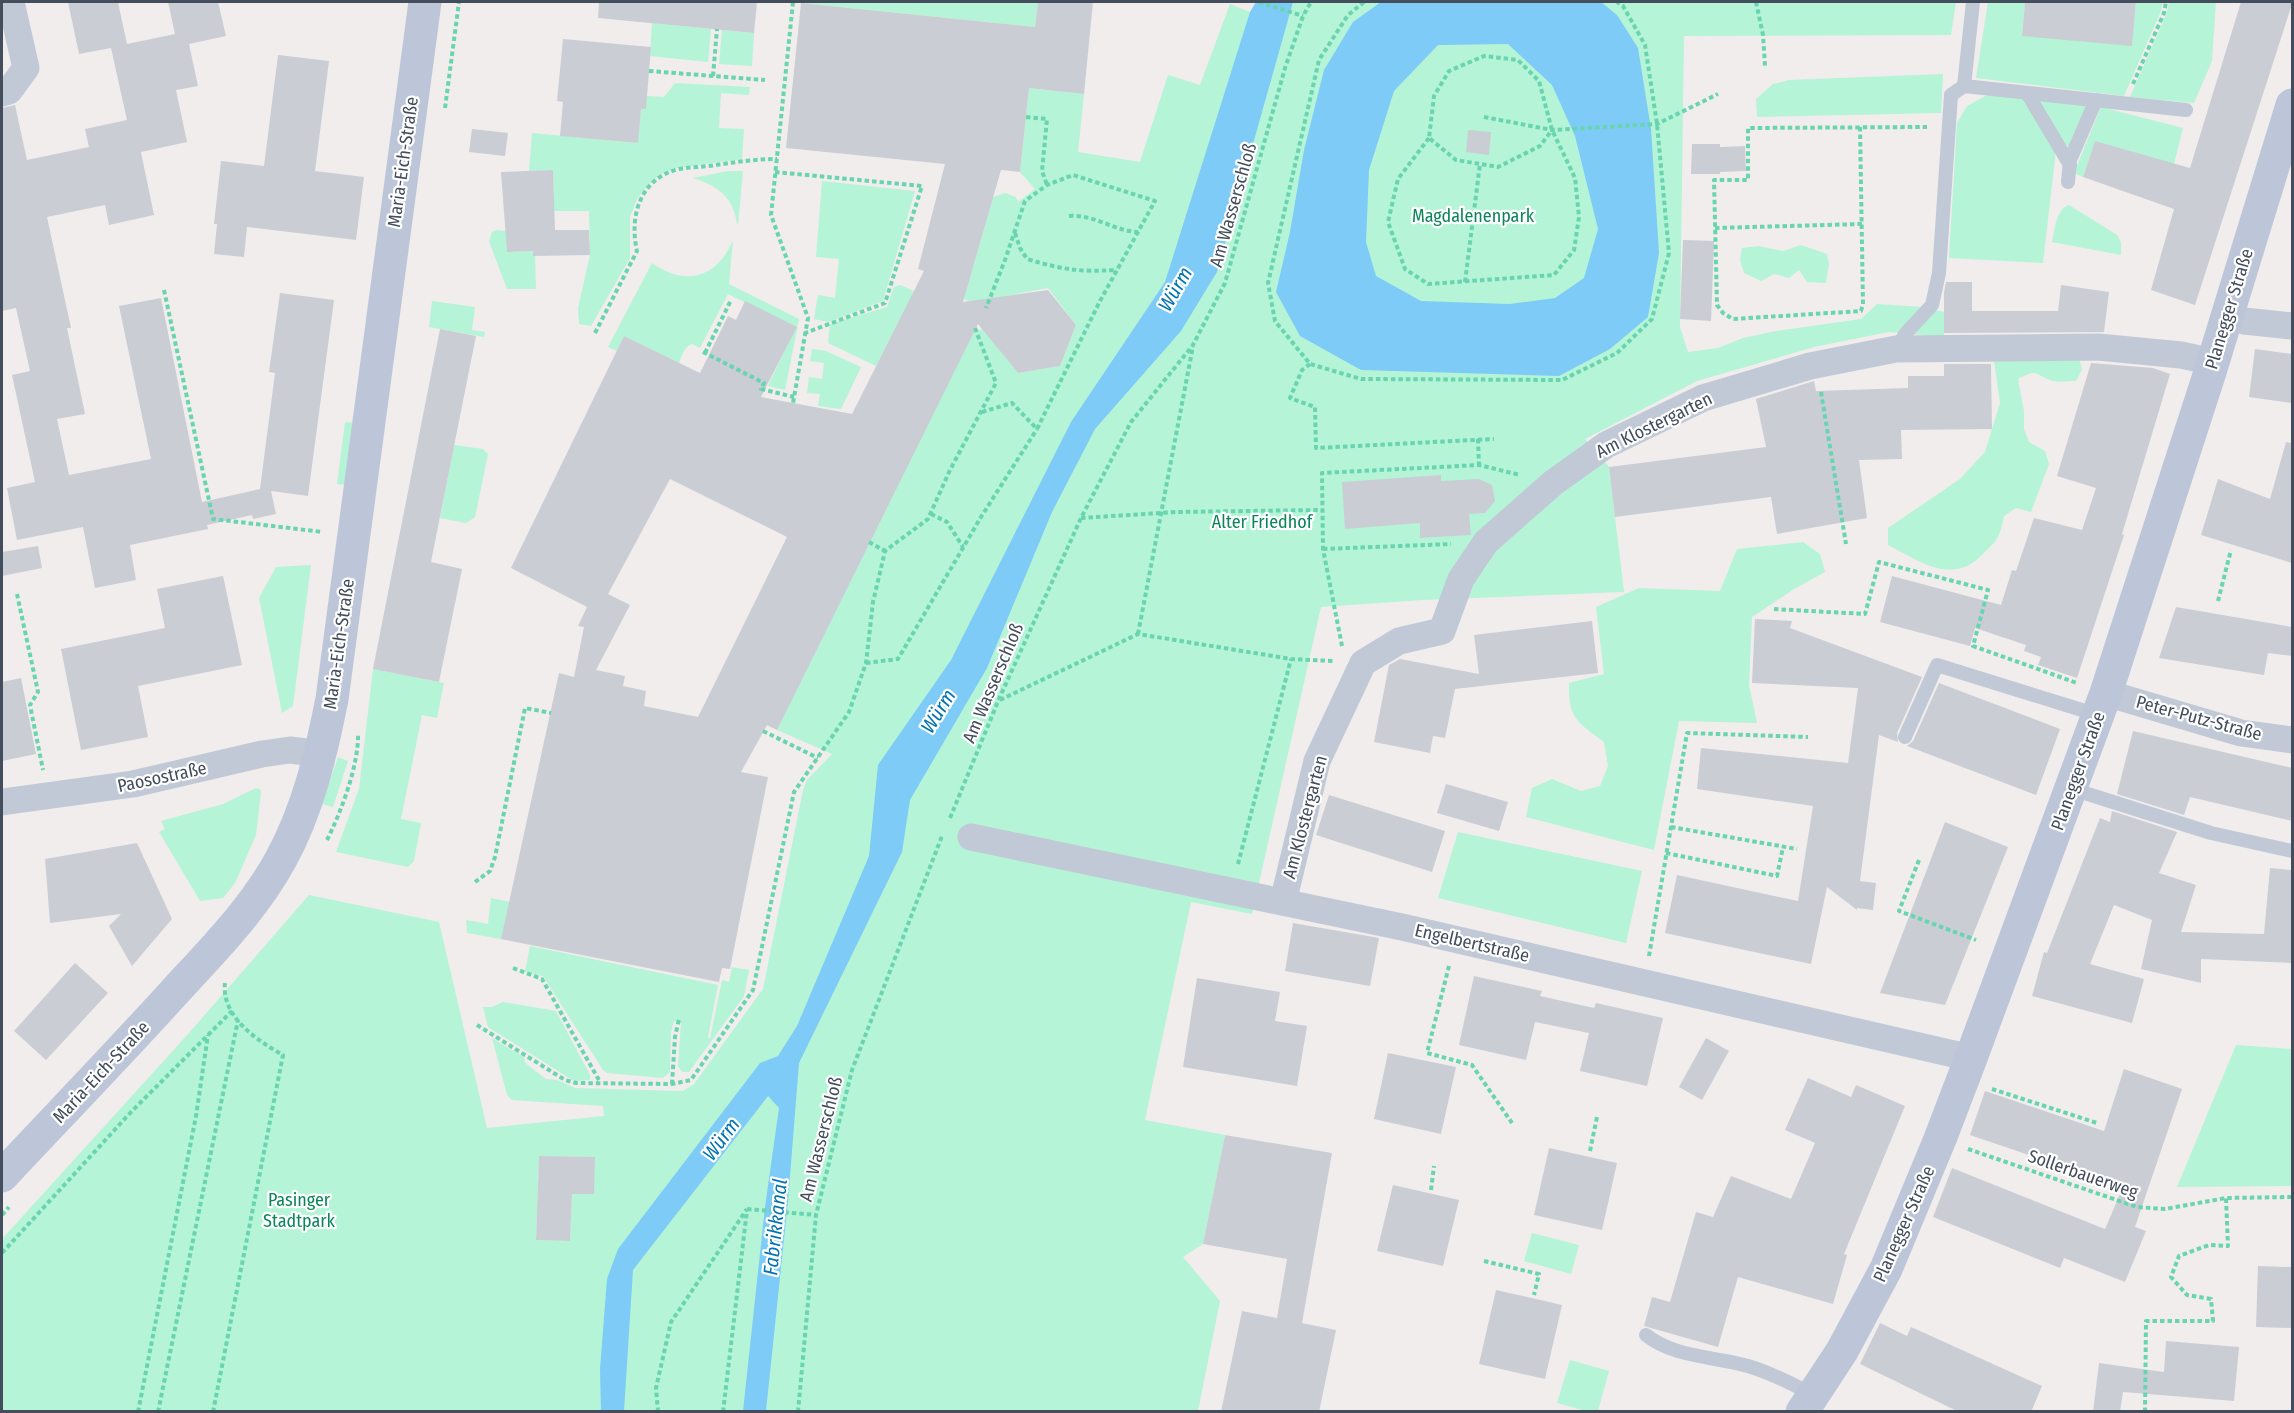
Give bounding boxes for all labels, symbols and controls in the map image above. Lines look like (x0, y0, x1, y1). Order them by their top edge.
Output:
street label: Maria-Eich-Straße (383, 95, 423, 229)
street label: Am Wasserschloß (1205, 140, 1261, 270)
park label: Magdalenenpark (1412, 205, 1535, 227)
street label: Planegger Straße (2200, 246, 2258, 372)
water label: Würm (1153, 263, 1197, 315)
street label: Am Klostergarten (1592, 387, 1716, 463)
park label: Alter Friedhof (1212, 511, 1314, 533)
street label: Maria-Eich-Straße (319, 577, 359, 711)
street label: Am Wasserschloß (958, 619, 1028, 746)
water label: Würm (915, 685, 961, 737)
street label: Peter-Putz-Straße (2134, 691, 2264, 745)
street label: Planegger Straße (2046, 708, 2110, 834)
street label: Am Klostergarten (1278, 753, 1332, 881)
street label: Paosostraße (115, 757, 209, 797)
street label: Engelbertstraße (1413, 919, 1531, 967)
street label: Maria-Eich-Straße (48, 1016, 154, 1128)
street label: Am Wasserschloß (795, 1074, 847, 1204)
water label: Würm (697, 1113, 745, 1165)
street label: Sollerbauerweg (2025, 1145, 2141, 1203)
street label: Planegger Straße (1869, 1162, 1940, 1286)
water label: Fabrikkanal (758, 1177, 792, 1277)
park label: Pasinger Stadtpark (263, 1189, 336, 1232)

